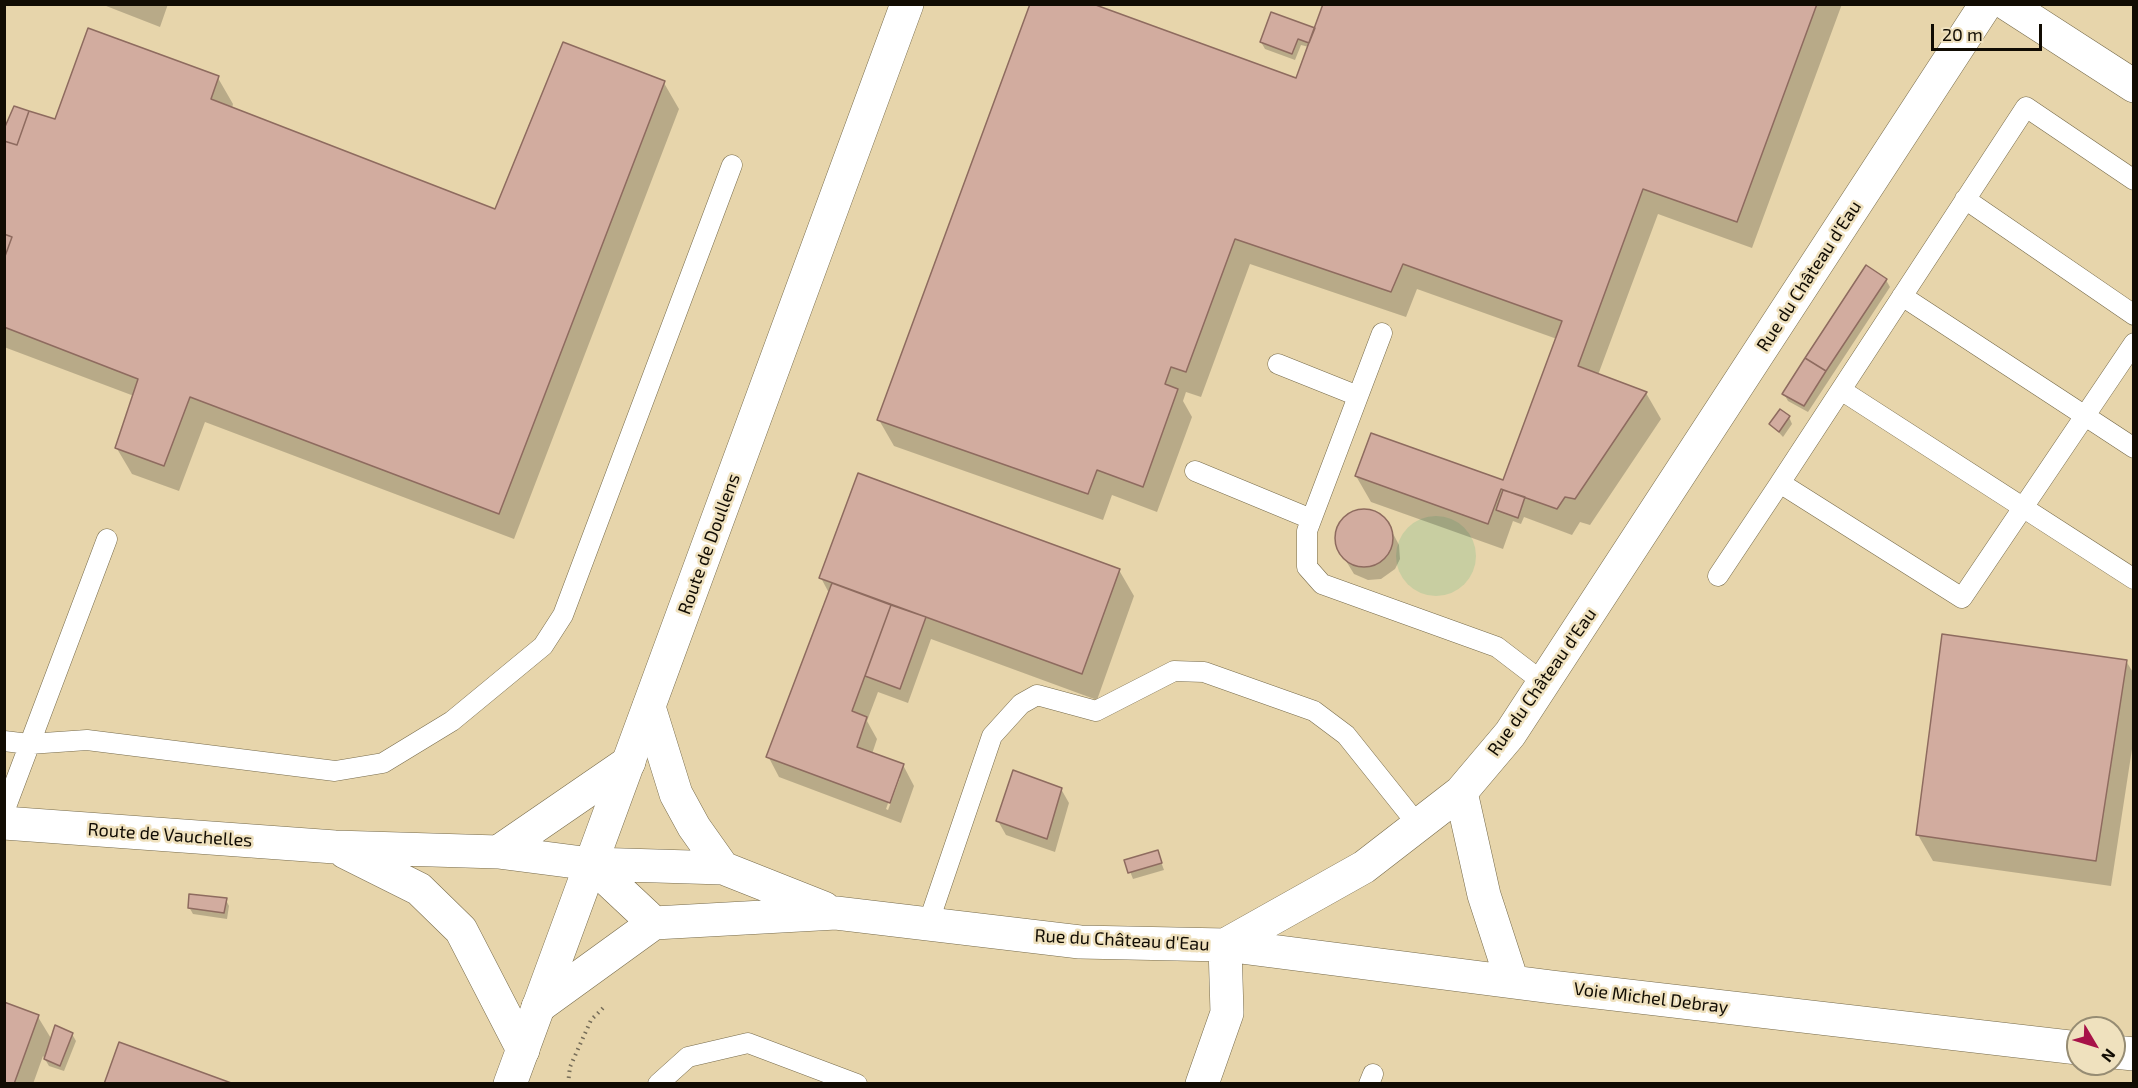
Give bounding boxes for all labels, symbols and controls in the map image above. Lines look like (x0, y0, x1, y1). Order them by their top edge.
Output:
scale bar (1934, 12, 2045, 50)
text: 20 m (1942, 23, 1983, 45)
street label: Rue du Château d'Eau (1752, 197, 1866, 355)
street label: Route de Doullens (673, 471, 745, 617)
street label: Rue du Château d'Eau (1483, 604, 1601, 760)
street label: Route de Vauchelles (87, 818, 253, 852)
street label: Rue du Château d'Eau (1034, 925, 1210, 955)
street label: Voie Michel Debray (1572, 978, 1730, 1018)
north arrow (2066, 1016, 2126, 1076)
text: N (2098, 1046, 2120, 1067)

